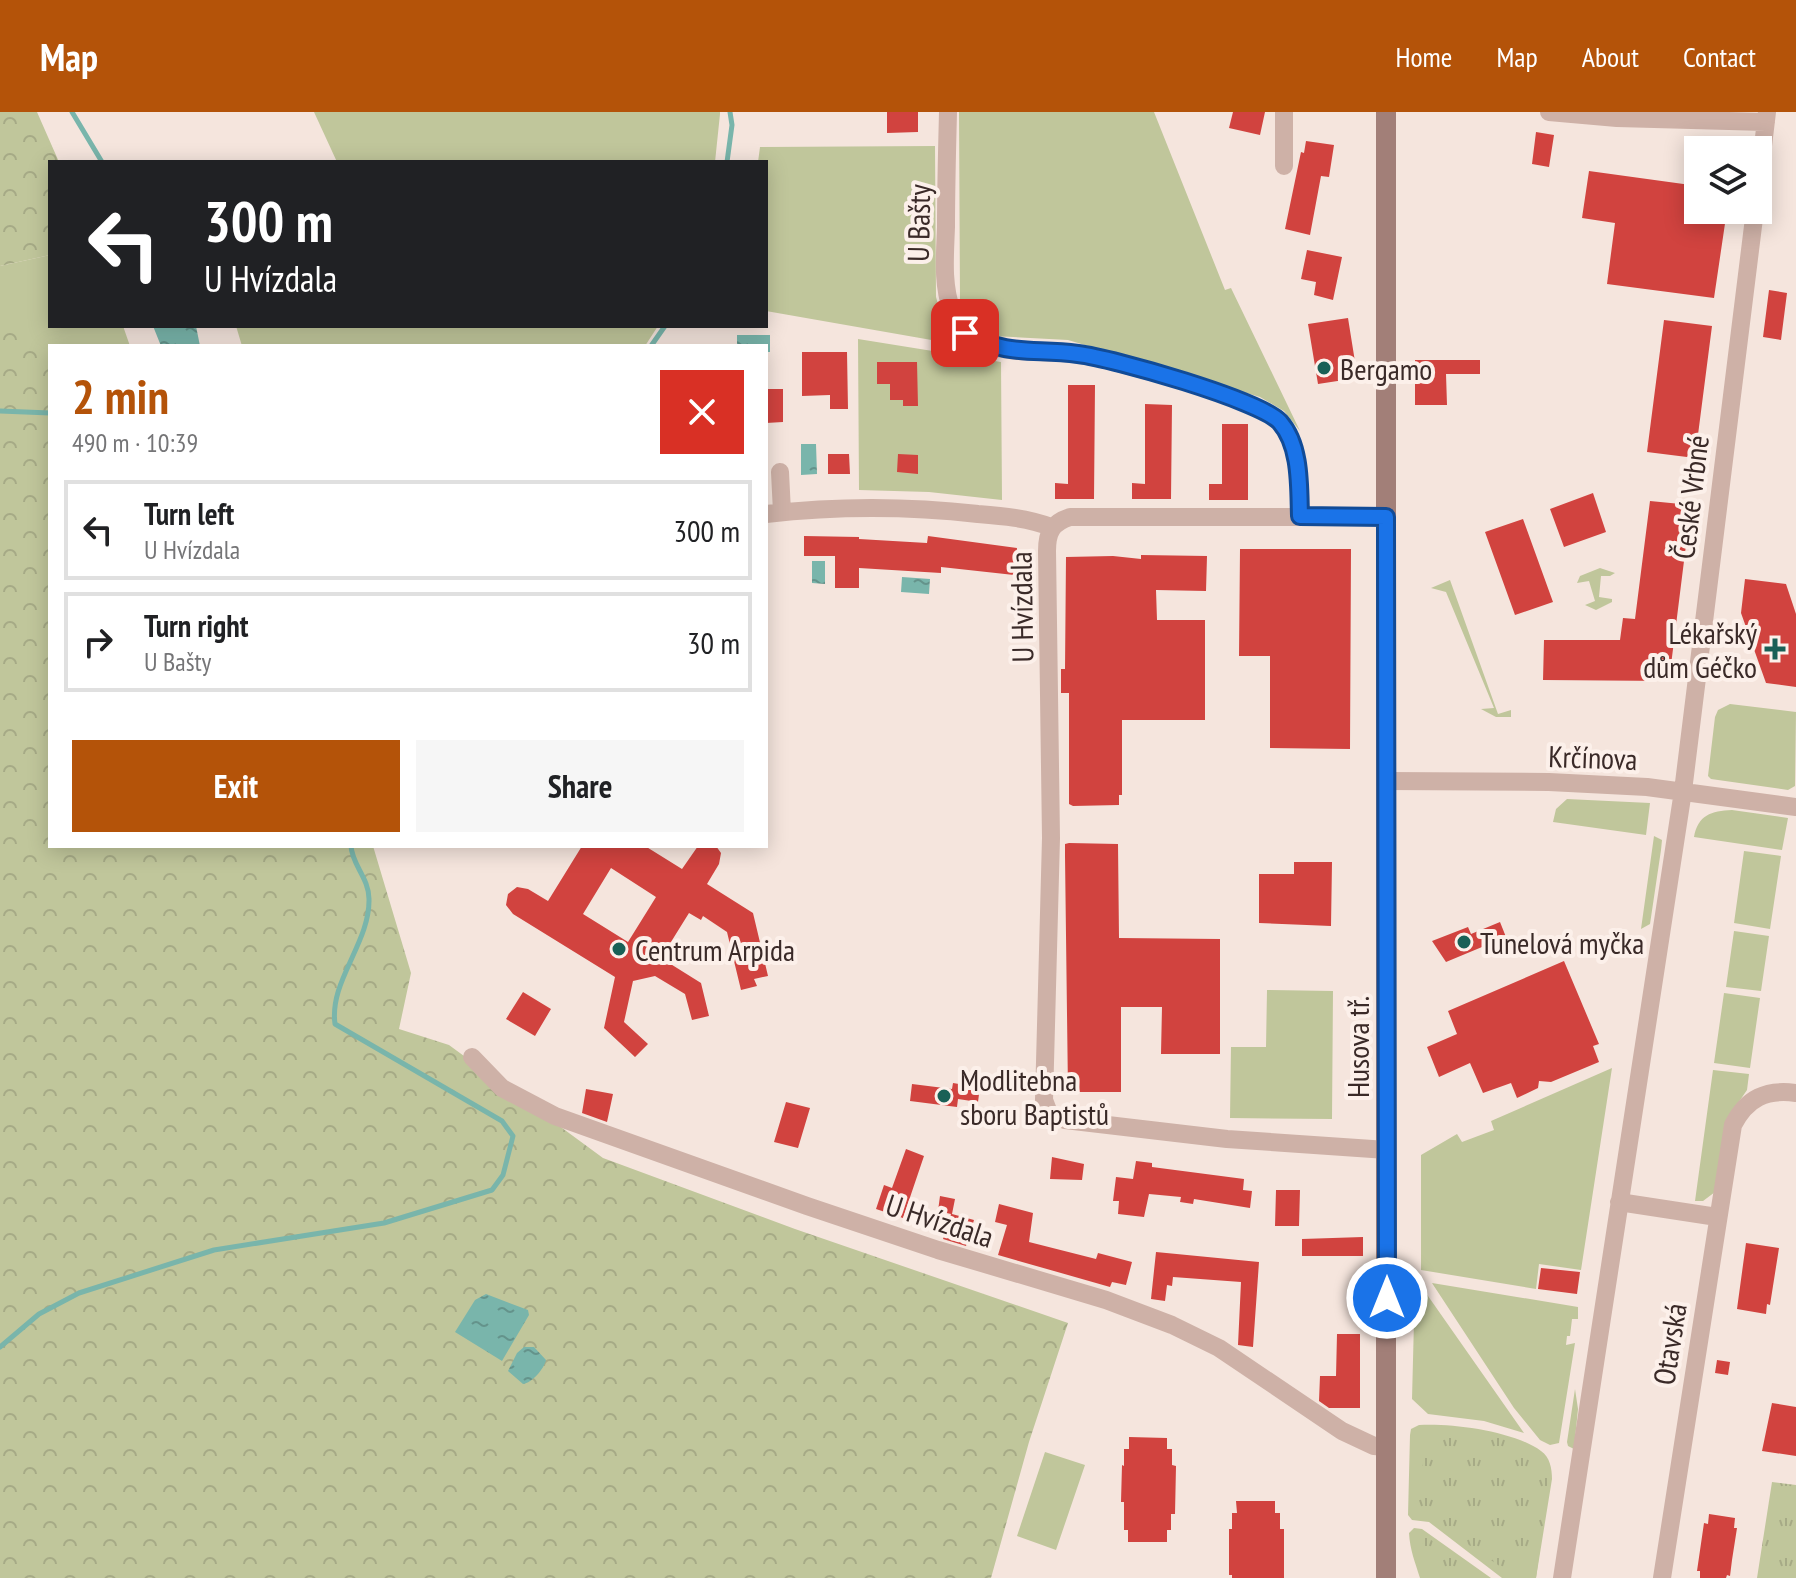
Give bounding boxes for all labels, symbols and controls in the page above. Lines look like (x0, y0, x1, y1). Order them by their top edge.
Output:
text: Map (40, 32, 98, 81)
text: Home (1396, 38, 1452, 75)
text: Map (1496, 38, 1538, 75)
text: About (1582, 38, 1639, 75)
text: Contact (1683, 38, 1756, 75)
map controls (1684, 136, 1772, 224)
button: layers (1684, 136, 1772, 224)
street label: U Bašty (898, 183, 938, 262)
text: 300 m (204, 185, 333, 257)
icon: left (72, 192, 176, 296)
text: U Hvízdala (204, 255, 337, 302)
pin (931, 299, 999, 367)
icon: arrive (943, 311, 987, 355)
place label: Bergamo (1340, 349, 1432, 388)
marker: Bergamo (1315, 359, 1333, 377)
text: 2 min (72, 365, 169, 427)
button: close (660, 370, 744, 454)
text: 490 m · 10:39 (72, 426, 198, 459)
street label: České Vrbné (1663, 433, 1717, 561)
text: Turn left (144, 494, 234, 533)
icon: left (76, 508, 120, 552)
text: 300 m (674, 511, 740, 550)
text: U Hvízdala (144, 533, 240, 566)
street label: U Hvízdala (1001, 551, 1041, 663)
text: Turn right (144, 606, 248, 645)
place label: Lékařský dům Géčko (1643, 613, 1758, 686)
icon: right (76, 620, 120, 664)
text: 30 m (687, 623, 740, 662)
marker: Lékařský dům Géčko (1764, 638, 1786, 660)
text: U Bašty (144, 645, 211, 678)
street label: Krčínova (1548, 736, 1638, 778)
button: Exit (72, 740, 400, 832)
button: Share (416, 740, 744, 832)
place label: Tunelová myčka (1480, 923, 1644, 962)
place label: Centrum Arpida (635, 930, 795, 969)
marker: Tunelová myčka (1455, 933, 1473, 951)
marker: Centrum Arpida (610, 940, 628, 958)
street label: Husova tř. (1338, 996, 1377, 1098)
place label: Modlitebna sboru Baptistů (960, 1060, 1109, 1133)
marker: Modlitebna sboru Baptistů (935, 1087, 953, 1105)
street label: U Hvízdala (881, 1184, 999, 1256)
position arrow (1345, 1256, 1429, 1340)
street label: Otavská (1643, 1300, 1695, 1388)

